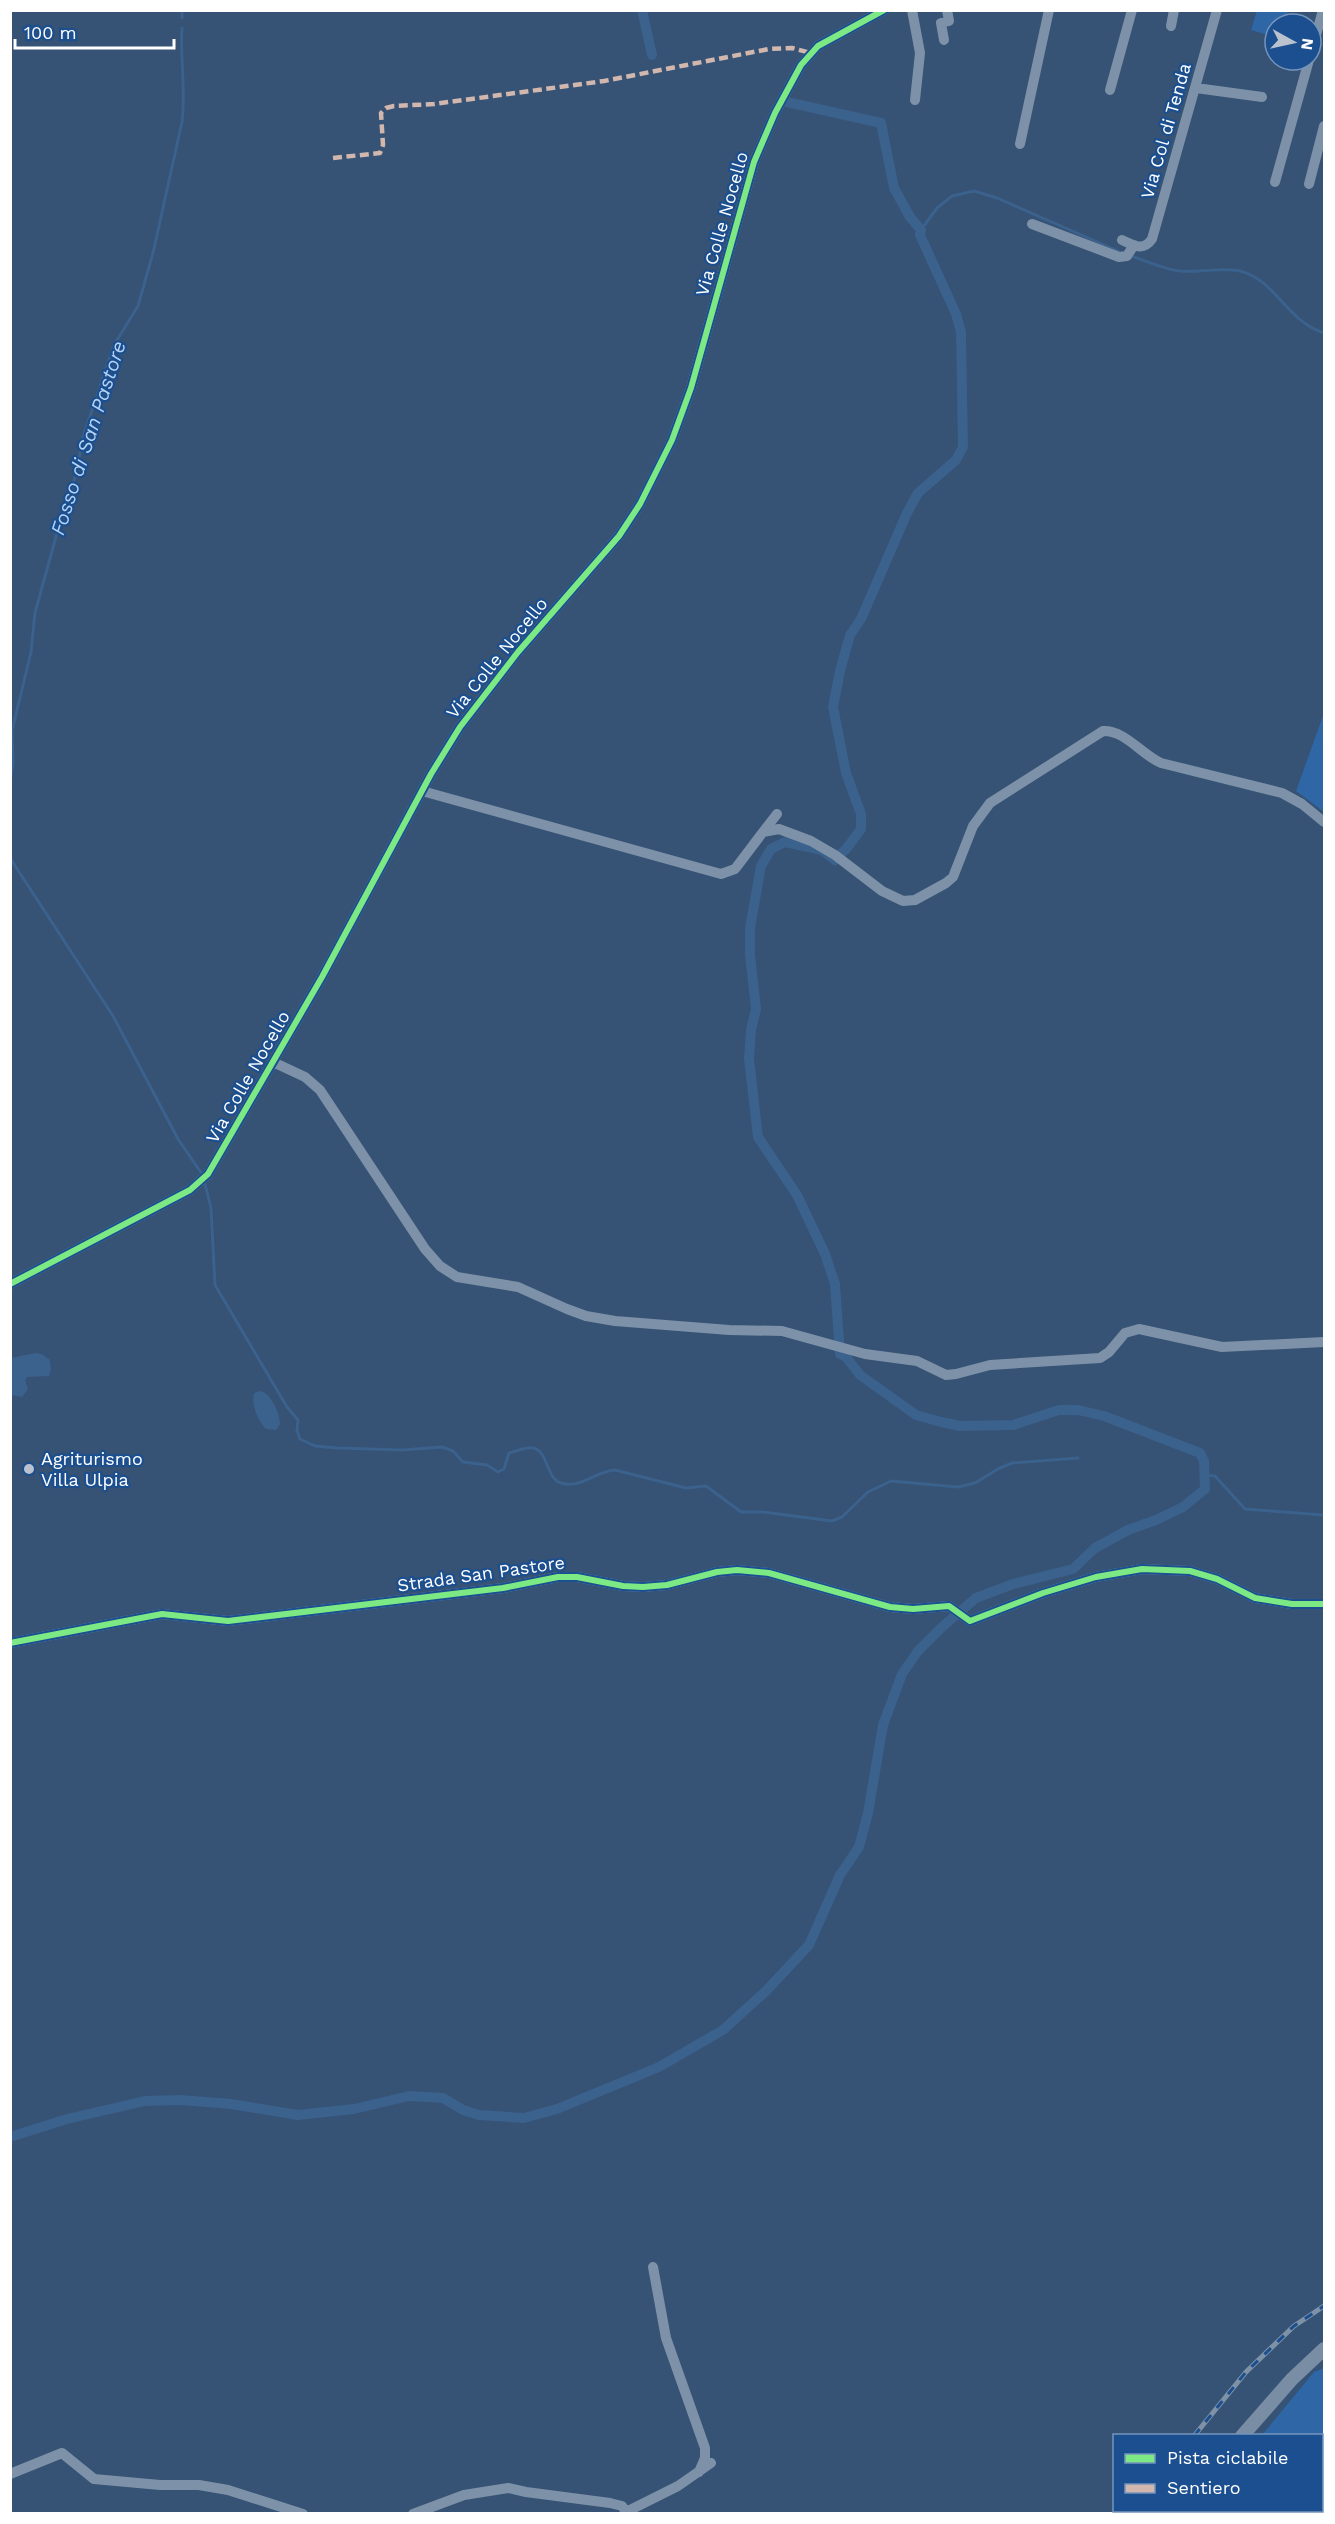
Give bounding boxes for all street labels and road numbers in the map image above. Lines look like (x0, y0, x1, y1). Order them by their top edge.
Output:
street label: Via Col di Tenda (1136, 61, 1195, 201)
street label: Via Colle Nocello (691, 149, 752, 298)
street label: Via Colle Nocello (442, 593, 552, 722)
street label: Via Colle Nocello (201, 1007, 294, 1147)
street label: Strada San Pastore (396, 1551, 566, 1596)

